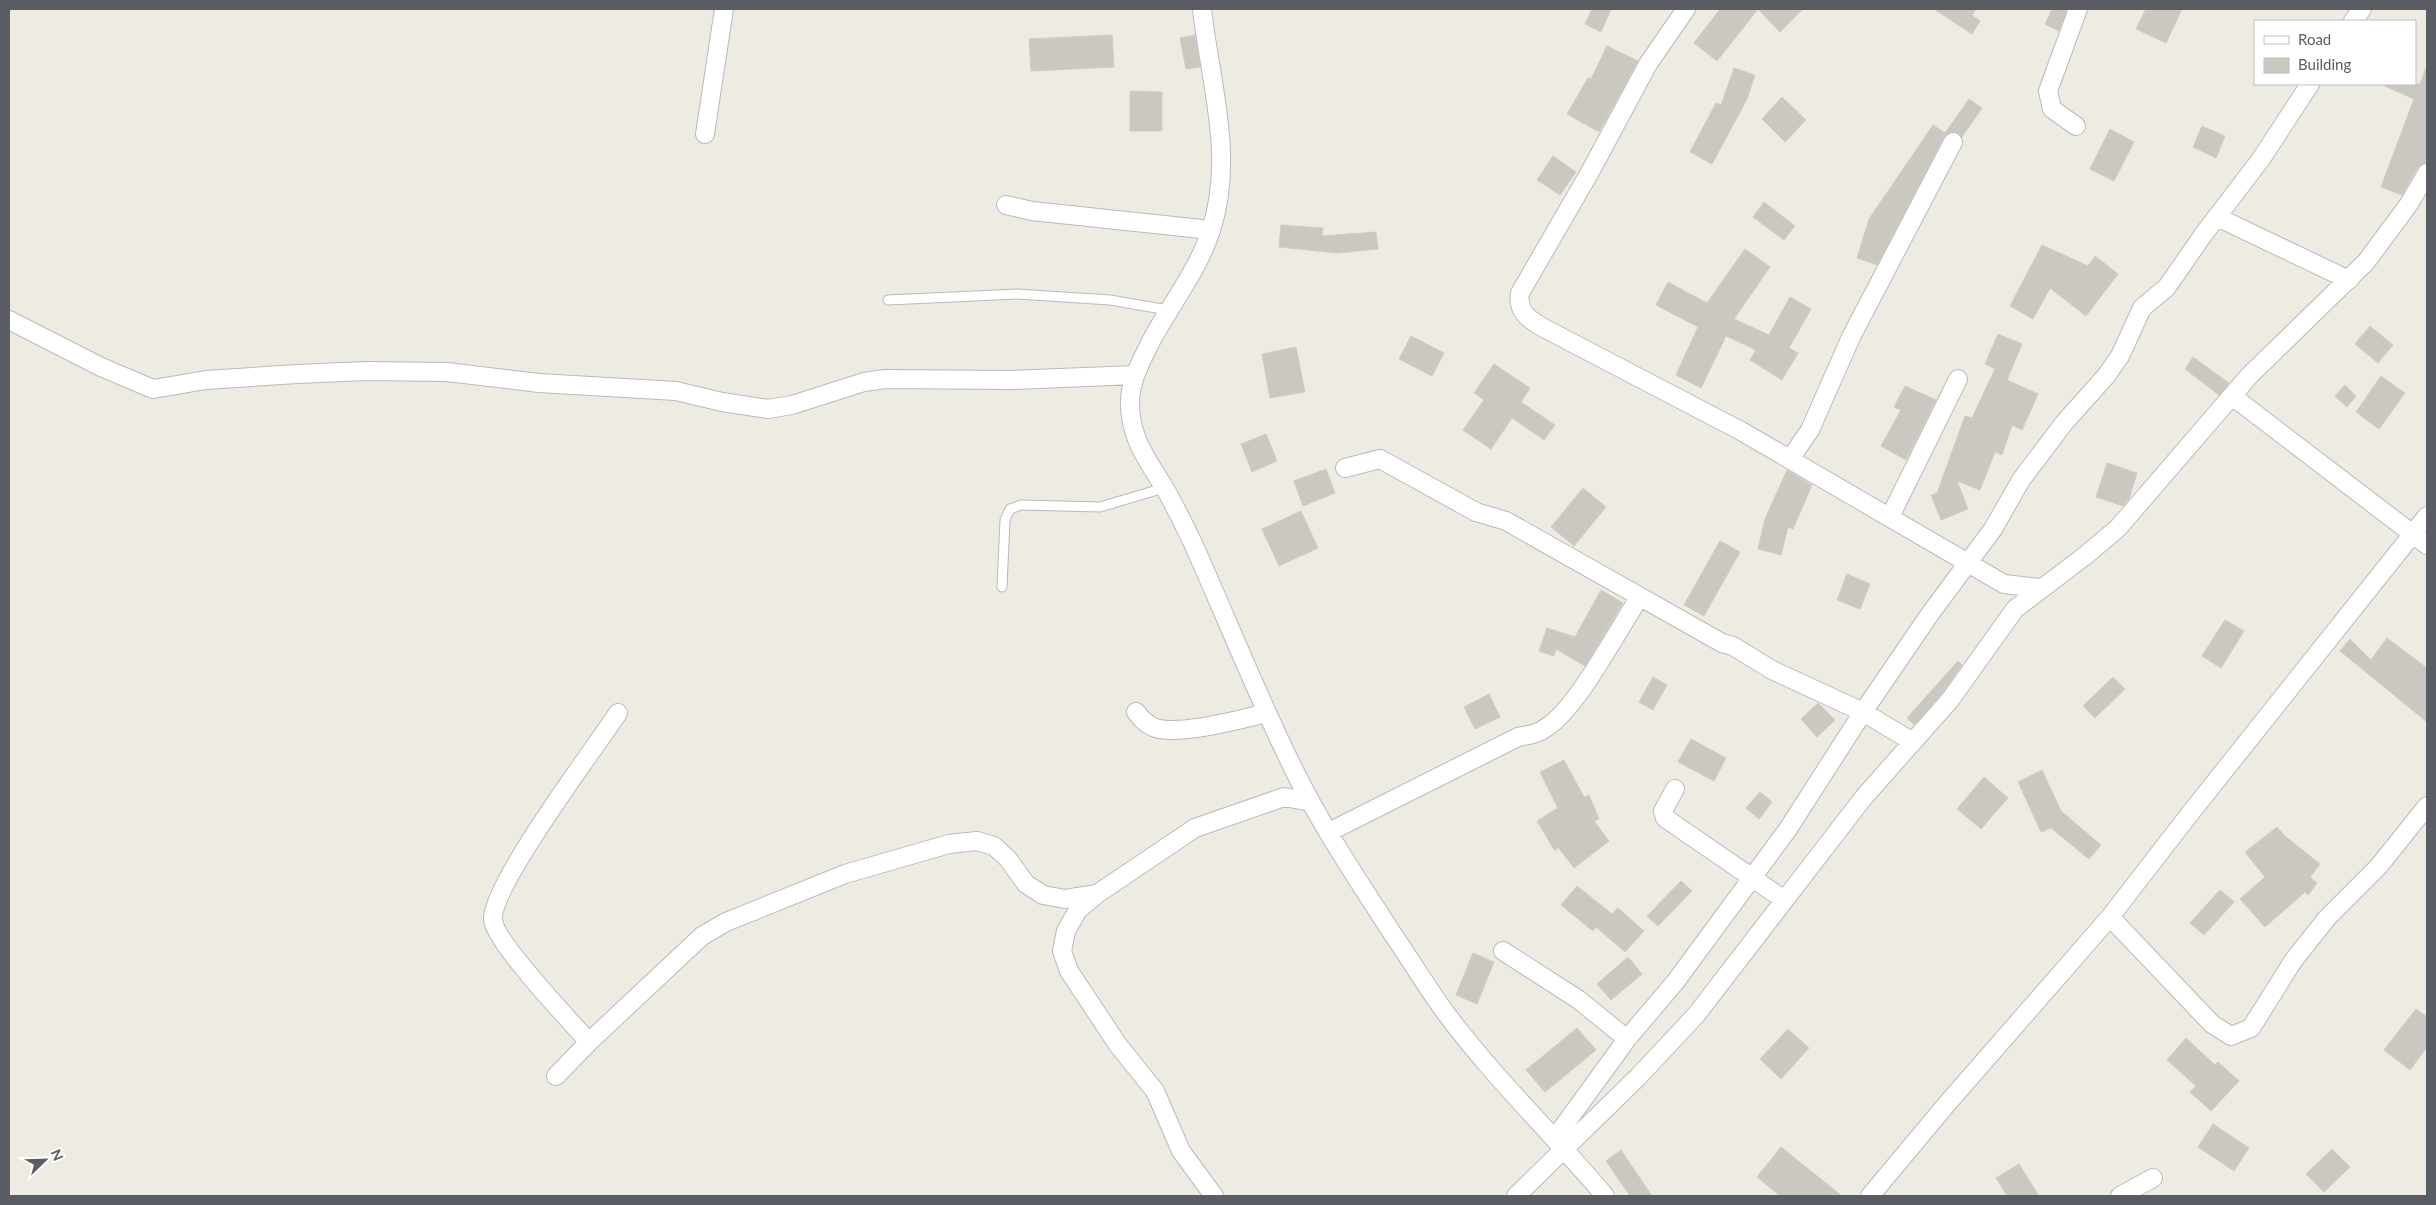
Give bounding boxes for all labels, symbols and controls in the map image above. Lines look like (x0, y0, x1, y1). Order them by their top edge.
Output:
legend (2254, 20, 2416, 85)
text: Road (2298, 30, 2331, 48)
text: Building (2298, 55, 2351, 73)
north arrow (20, 1135, 70, 1185)
text: N (47, 1146, 67, 1163)

